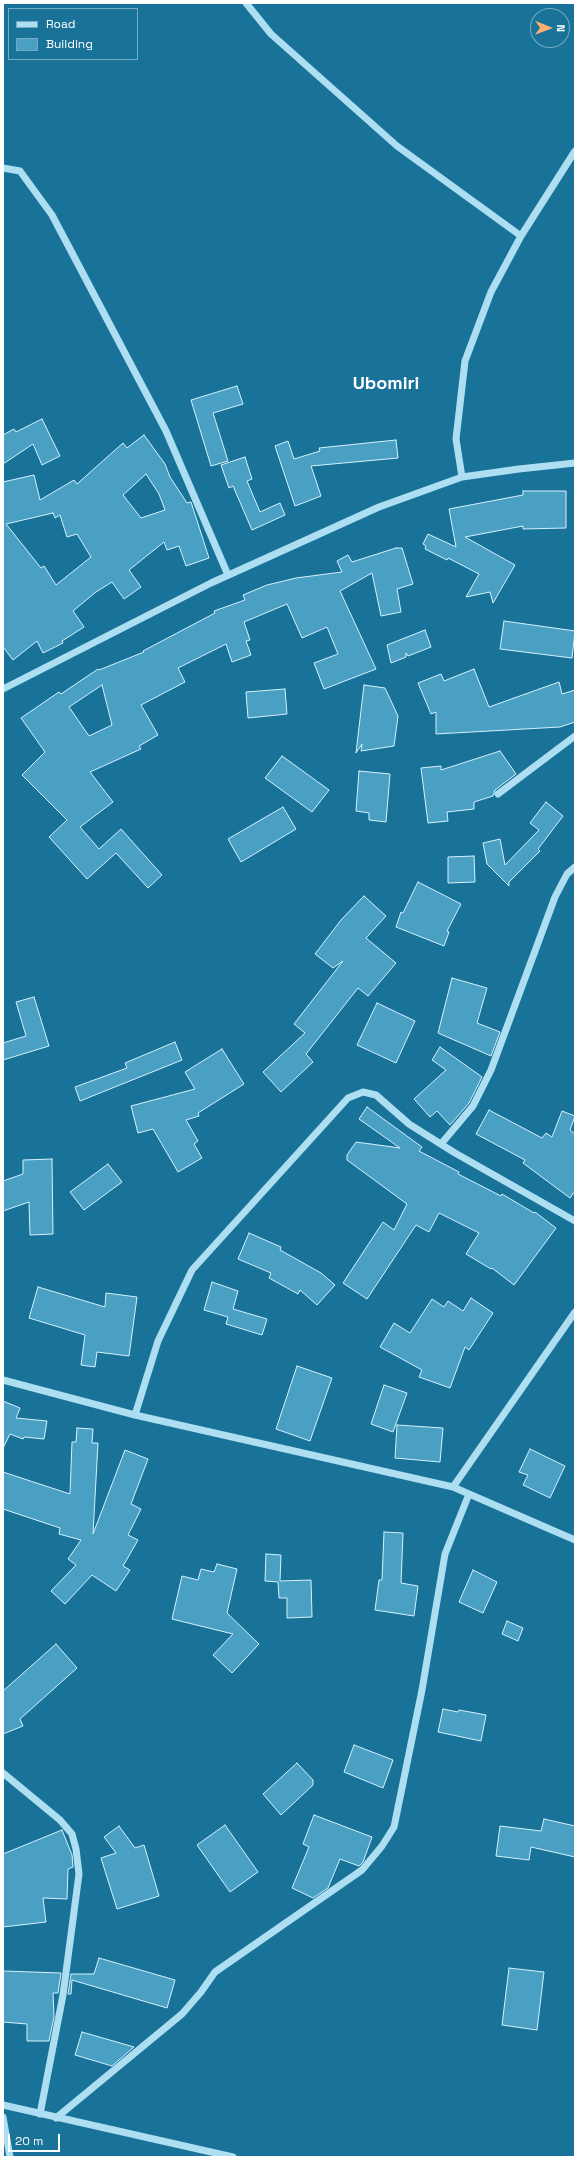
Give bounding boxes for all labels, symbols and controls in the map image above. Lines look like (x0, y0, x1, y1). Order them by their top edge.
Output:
legend (8, 8, 138, 60)
north arrow (530, 8, 570, 48)
text: Road (46, 16, 75, 32)
text: N (554, 24, 568, 32)
text: Building (46, 36, 93, 52)
district label: Ubomiri (353, 373, 419, 395)
scale bar (10, 2126, 62, 2152)
text: 20 m (15, 2133, 43, 2149)

